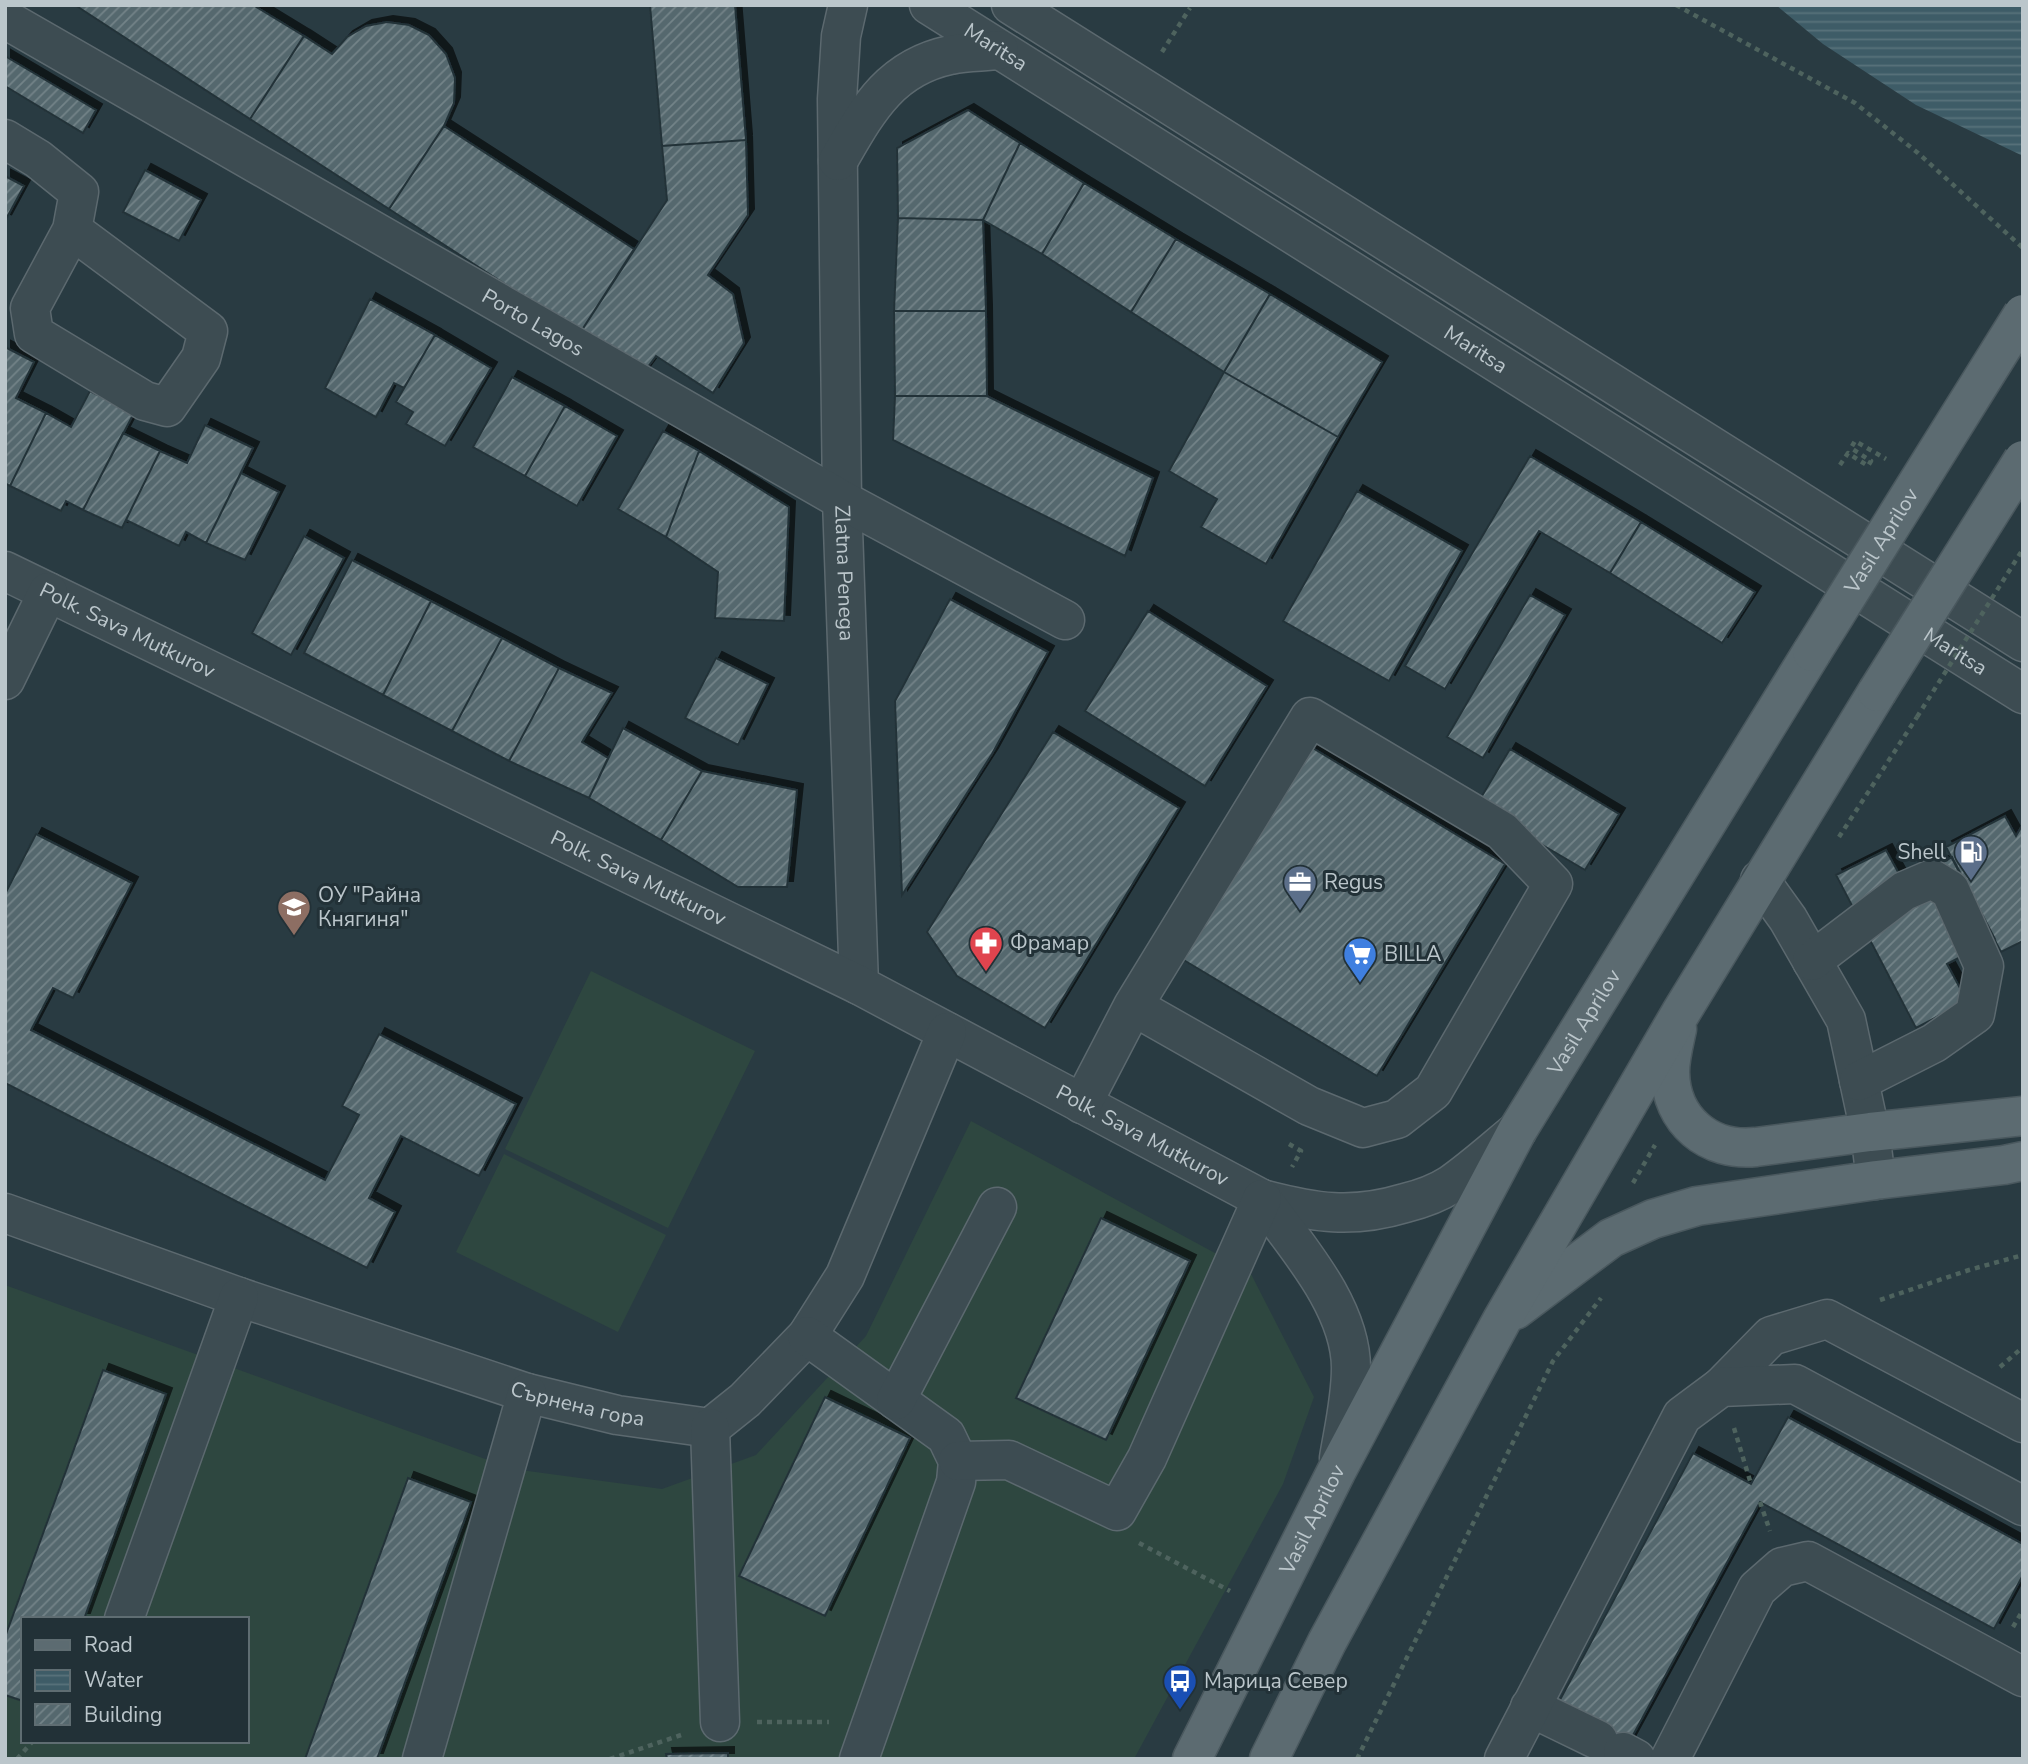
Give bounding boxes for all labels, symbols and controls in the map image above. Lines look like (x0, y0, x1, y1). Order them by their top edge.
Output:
street label: Maritsa (959, 17, 1033, 78)
street label: Porto Lagos (477, 282, 589, 363)
street label: Maritsa (1438, 319, 1513, 380)
street label: Vasil Aprilov (1837, 483, 1925, 600)
street label: Zlatna Penega (828, 504, 861, 642)
street label: Polk. Sava Mutkurov (35, 576, 220, 685)
street label: Maritsa (1918, 621, 1993, 682)
street label: Polk. Sava Mutkurov (546, 824, 731, 933)
fuel station icon: Shell (1952, 833, 1990, 882)
place label: Shell (1898, 838, 1947, 866)
office icon: Regus (1281, 863, 1319, 912)
place label: Regus (1324, 868, 1383, 896)
place label: ОУ "Райна Княгиня" (318, 881, 421, 933)
school or university icon: ОУ "Райна Княгиня" (275, 888, 313, 937)
pharmacy icon: Фрамар (967, 924, 1005, 973)
place label: Фрамар (1010, 929, 1089, 957)
supermarket icon: BILLA (1341, 935, 1379, 984)
place label: BILLA (1384, 940, 1441, 968)
street label: Vasil Aprilov (1540, 964, 1627, 1081)
street label: Polk. Sava Mutkurov (1051, 1078, 1234, 1193)
street label: Сърнена гора (507, 1374, 646, 1433)
street label: Vasil Aprilov (1272, 1459, 1352, 1580)
legend (21, 1617, 248, 1743)
text: Road (84, 1631, 133, 1659)
bus stop icon: Марица Север (1161, 1662, 1199, 1711)
text: Water (84, 1666, 143, 1694)
place label: Марица Север (1204, 1667, 1348, 1695)
text: Building (84, 1701, 162, 1729)

